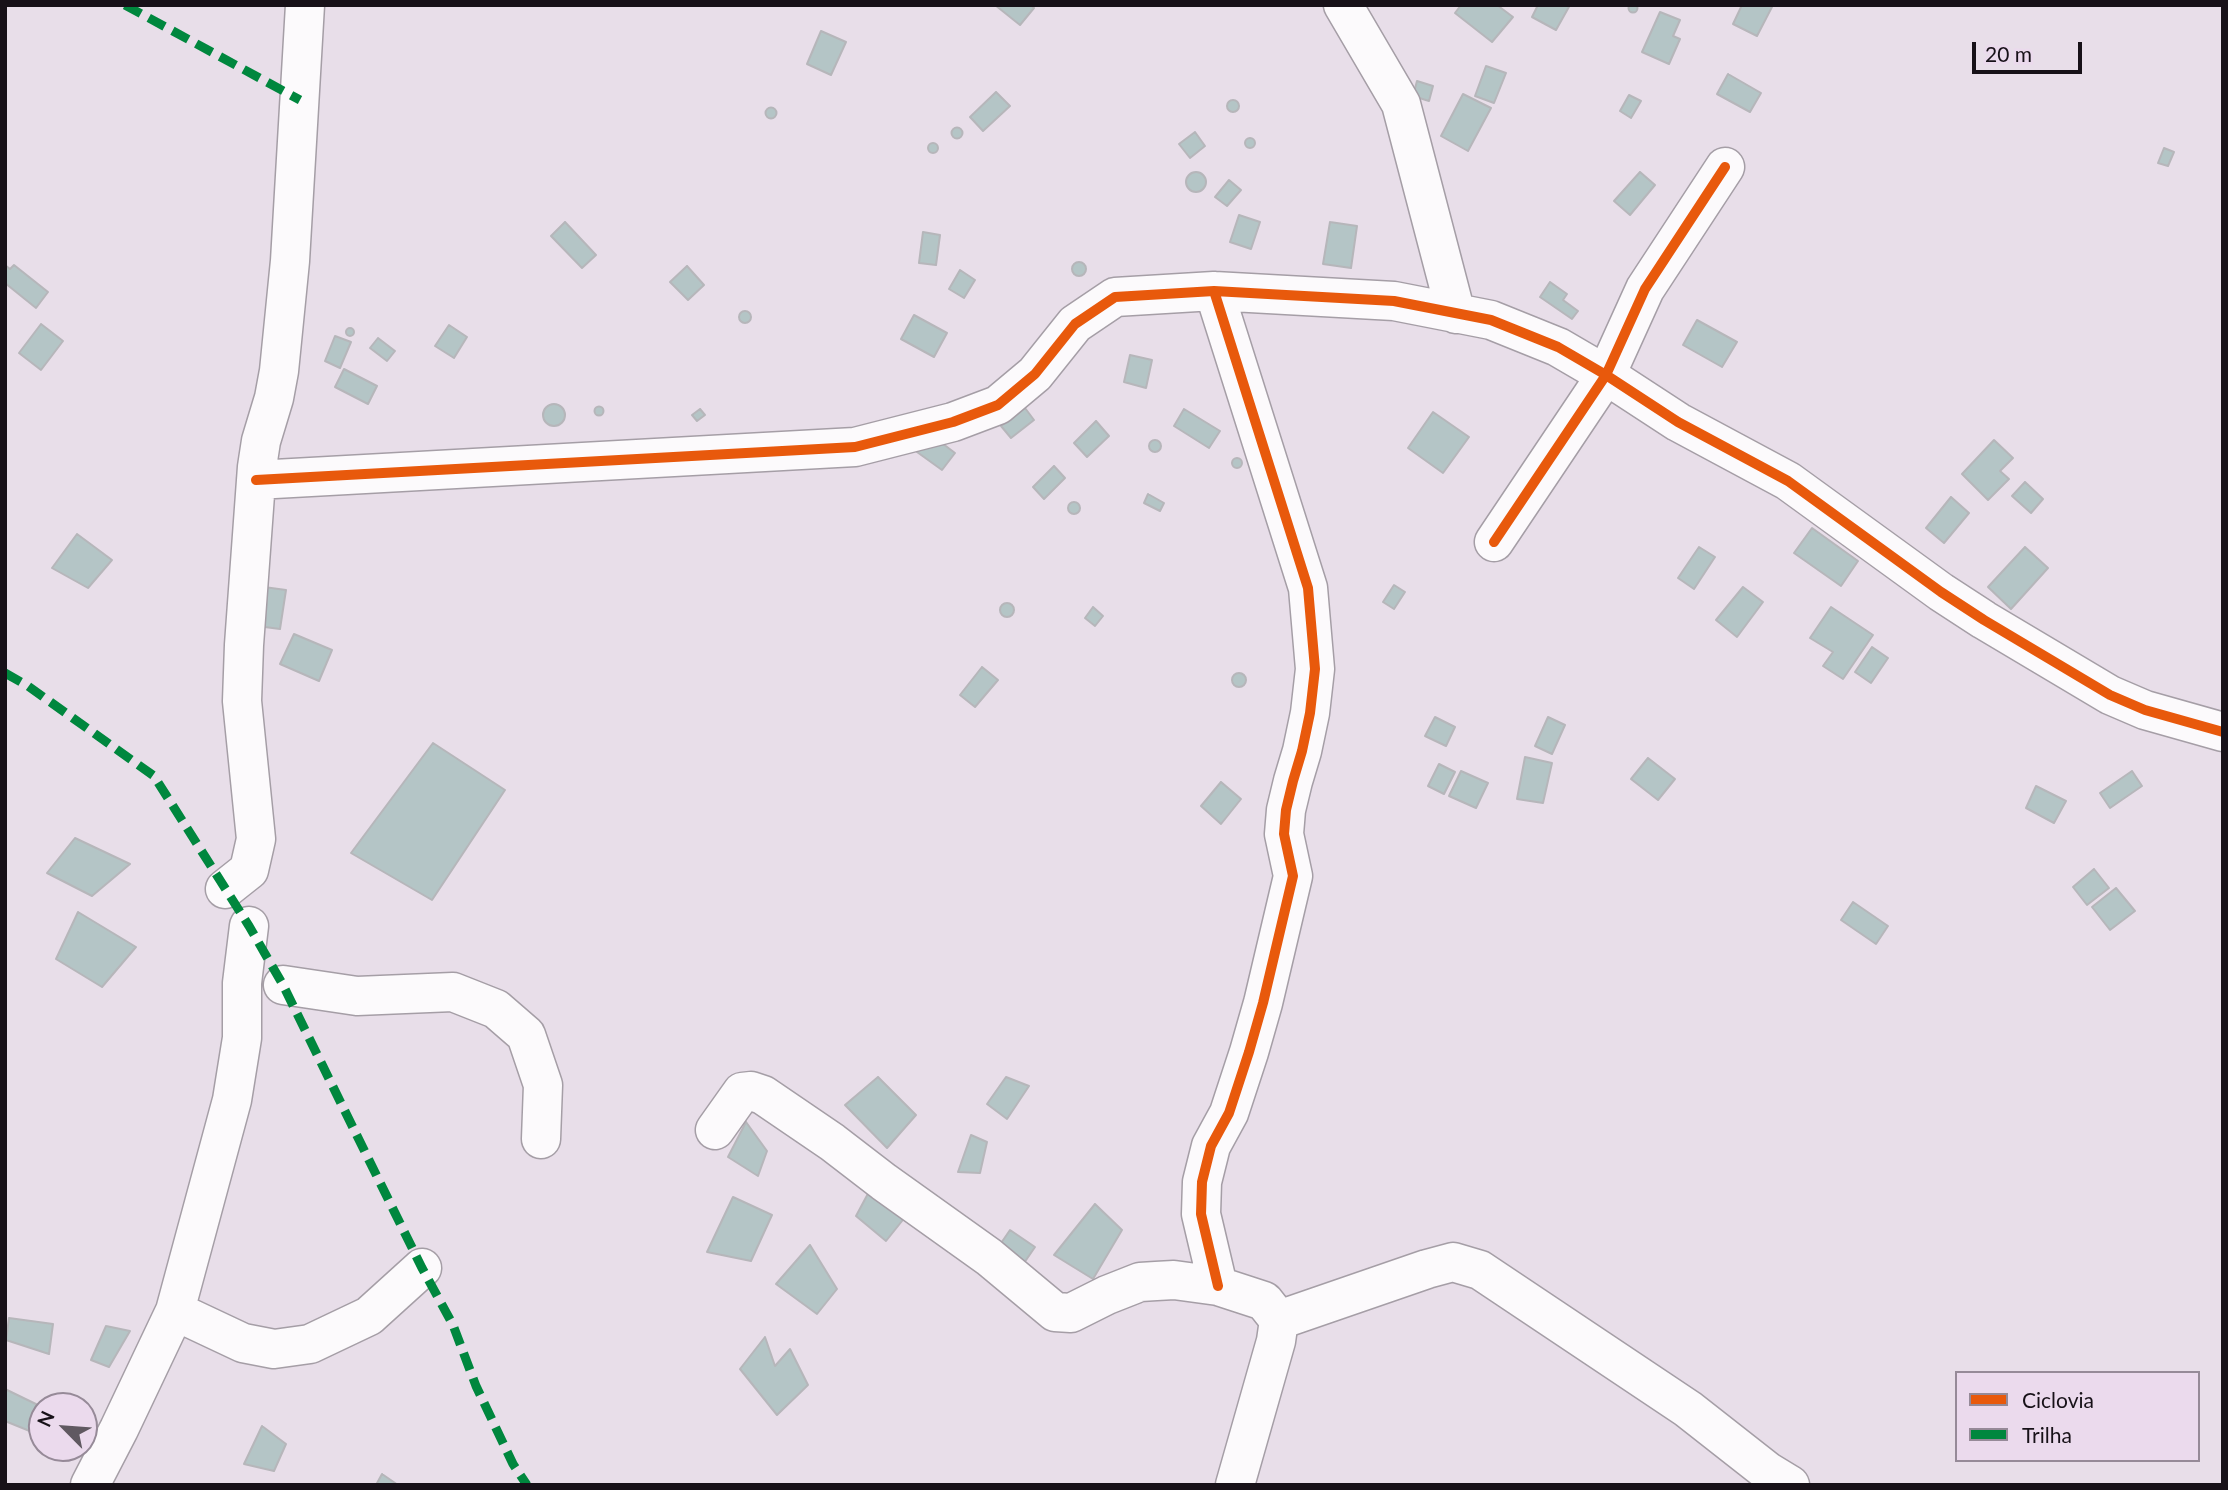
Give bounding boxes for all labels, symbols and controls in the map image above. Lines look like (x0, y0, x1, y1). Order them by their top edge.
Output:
scale bar (1976, 28, 2086, 72)
text: 20 m (1985, 41, 2032, 66)
legend (1955, 1371, 2200, 1462)
text: Ciclovia (2022, 1387, 2094, 1412)
north arrow (28, 1392, 98, 1462)
text: N (32, 1407, 59, 1430)
text: Trilha (2022, 1422, 2072, 1447)

